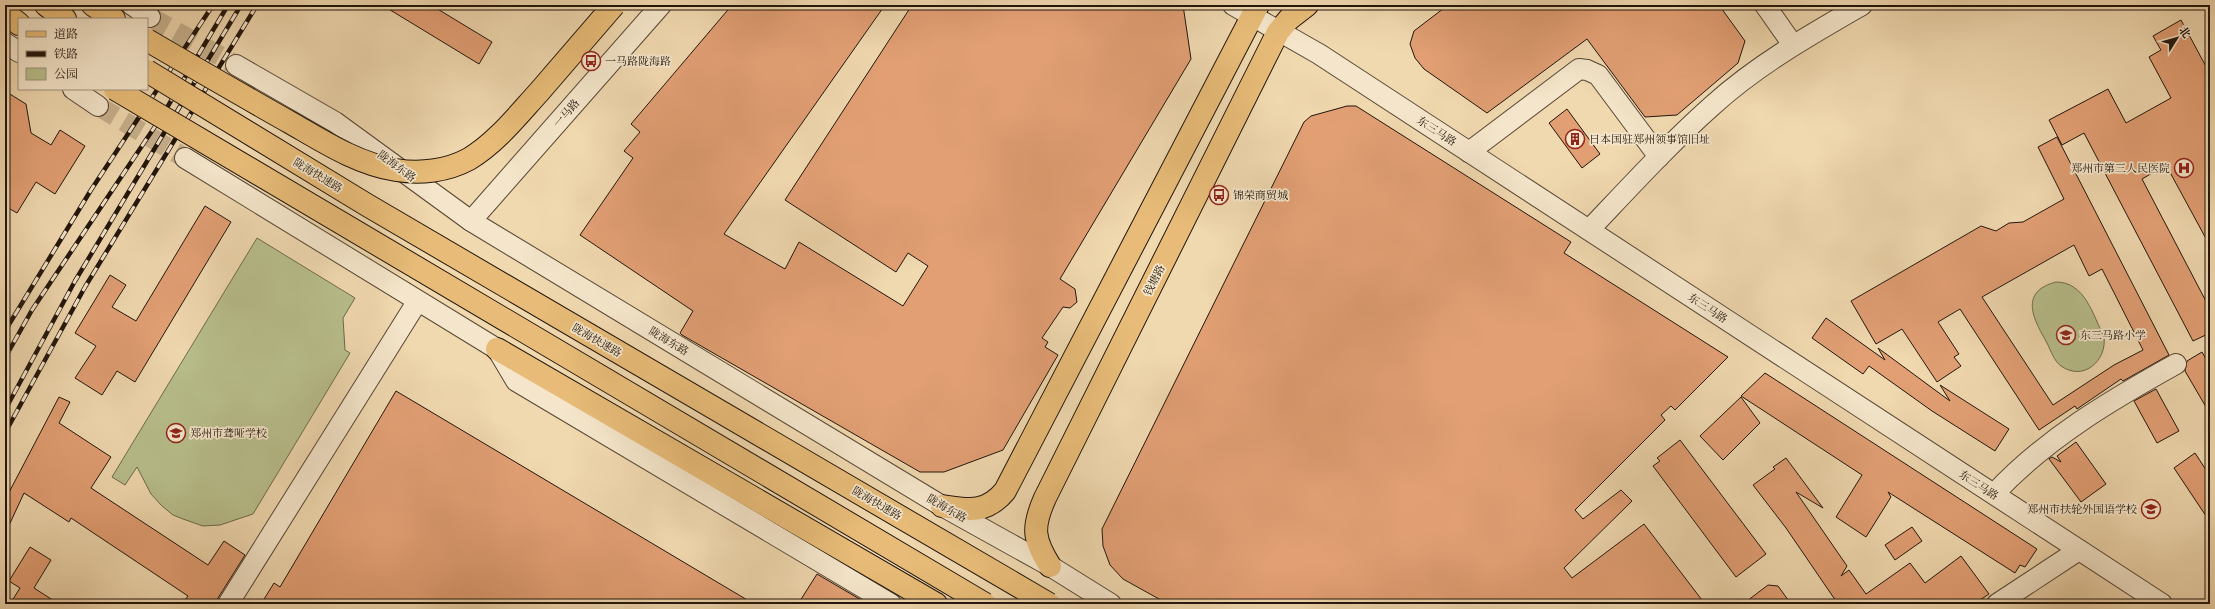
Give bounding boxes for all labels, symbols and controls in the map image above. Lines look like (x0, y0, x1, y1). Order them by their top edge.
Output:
legend (18, 18, 148, 90)
north arrow (2157, 18, 2197, 58)
text: 北 (2176, 23, 2194, 41)
text: 道路 (54, 26, 78, 41)
text: 铁路 (54, 46, 78, 61)
bus stop icon: 一马路陇海路 (580, 50, 602, 72)
place label: 一马路陇海路 (605, 54, 671, 68)
text: 公园 (54, 66, 78, 81)
street label: 一马路 (550, 96, 582, 130)
street label: 东三马路 (1415, 113, 1459, 149)
building icon: 日本国驻郑州领事馆旧址 (1564, 128, 1586, 150)
place label: 日本国驻郑州领事馆旧址 (1589, 132, 1710, 146)
street label: 陇海东路 (375, 147, 419, 185)
street label: 陇海快速路 (291, 155, 345, 195)
hospital icon: 郑州市第三人民医院 (2173, 157, 2195, 179)
place label: 郑州市第三人民医院 (2071, 161, 2170, 175)
bus stop icon: 锦荣商贸城 (1208, 184, 1230, 206)
place label: 锦荣商贸城 (1233, 188, 1288, 202)
street label: 钱塘路 (1140, 262, 1168, 298)
street label: 东三马路 (1686, 290, 1730, 326)
street label: 陇海快速路 (570, 320, 624, 360)
street label: 陇海东路 (647, 324, 691, 358)
school or university icon: 东三马路小学 (2055, 324, 2077, 346)
place label: 东三马路小学 (2080, 328, 2146, 342)
school or university icon: 郑州市聋哑学校 (165, 422, 187, 444)
place label: 郑州市聋哑学校 (190, 426, 267, 440)
street label: 东三马路 (1957, 467, 2001, 503)
street label: 陇海快速路 (850, 483, 904, 523)
street label: 陇海东路 (924, 491, 970, 525)
school or university icon: 郑州市扶轮外国语学校 (2140, 498, 2162, 520)
place label: 郑州市扶轮外国语学校 (2027, 502, 2137, 516)

